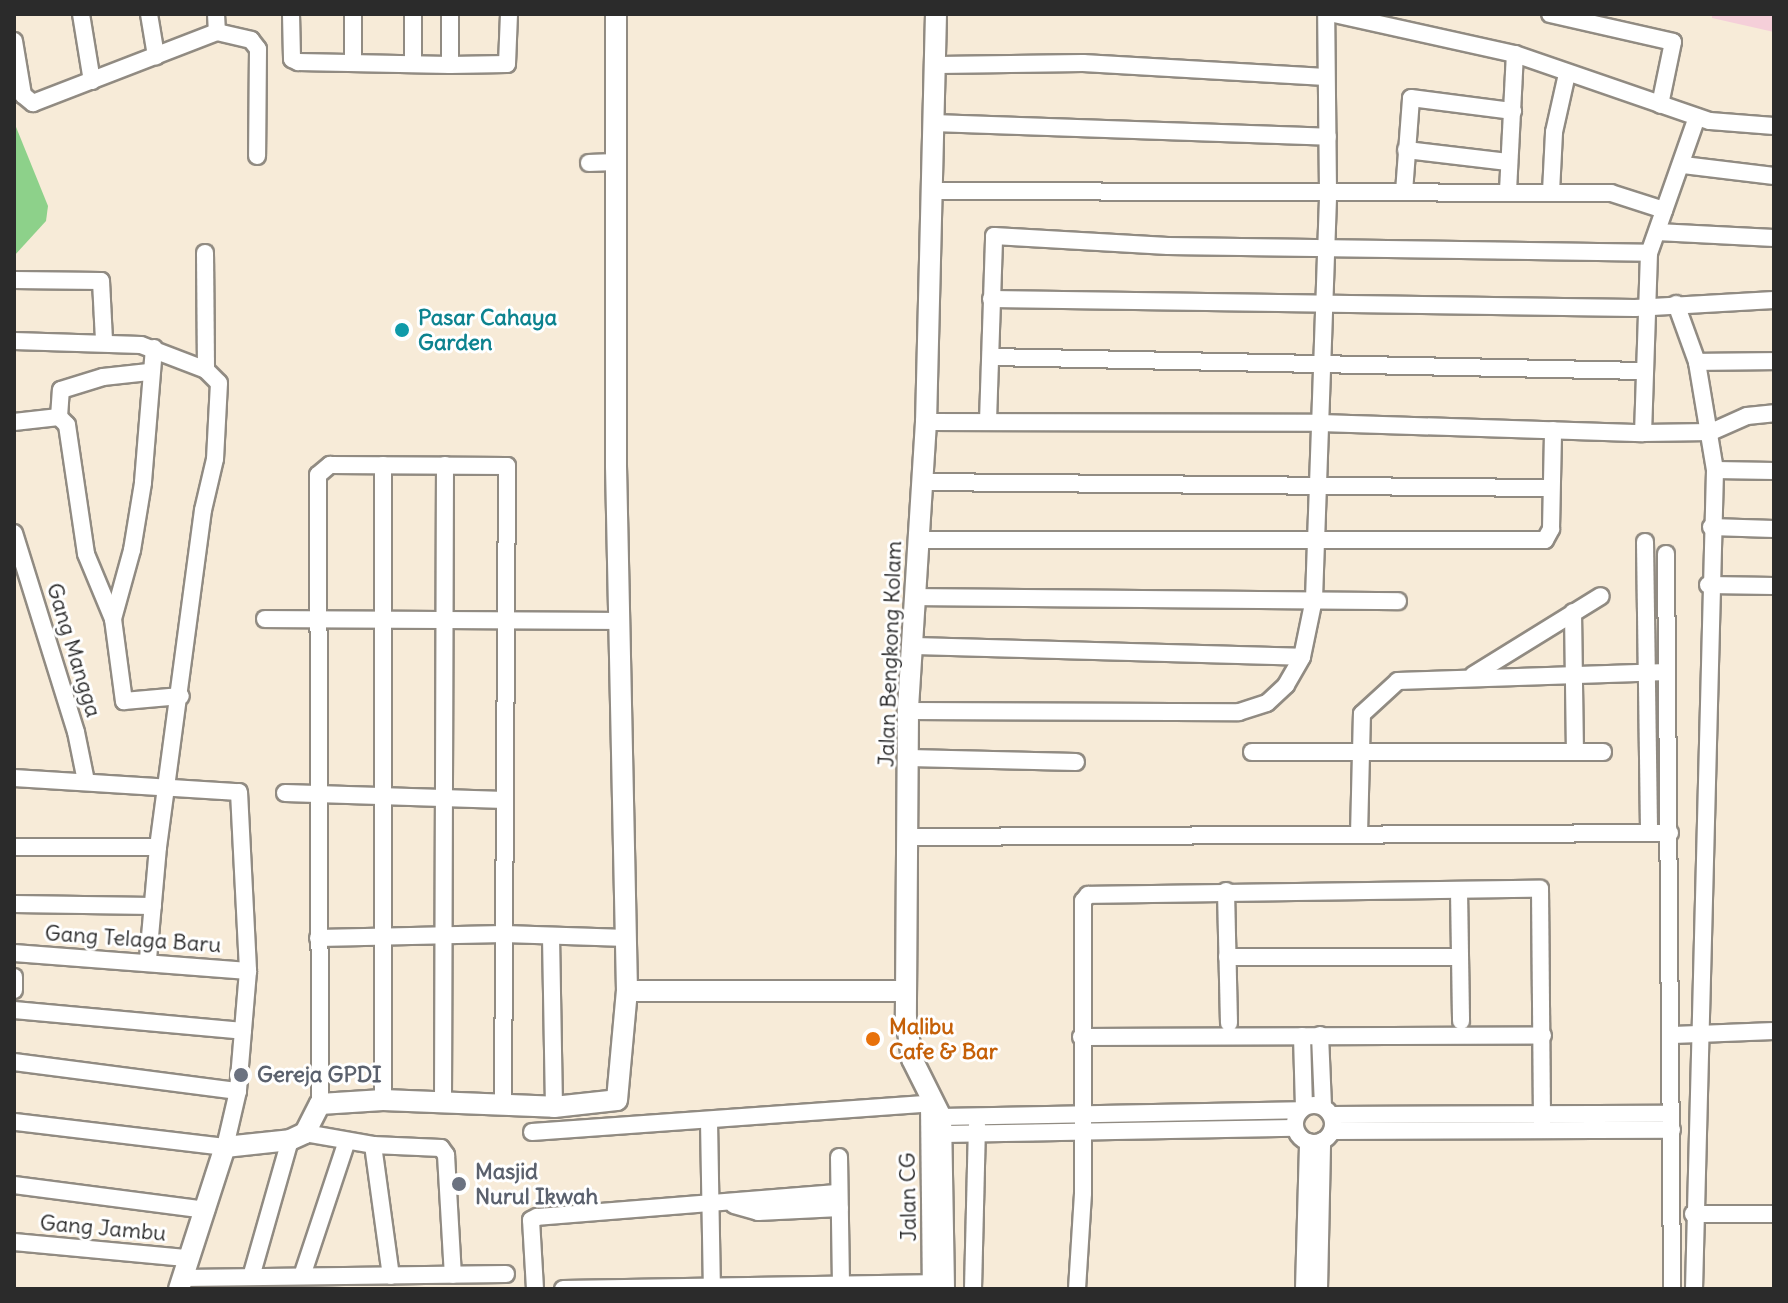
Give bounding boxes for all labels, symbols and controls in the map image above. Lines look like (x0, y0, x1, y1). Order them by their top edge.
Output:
place label: Pasar Cahaya Garden (418, 304, 557, 356)
marker: Pasar Cahaya Garden (393, 321, 411, 339)
street label: Jalan Bengkong Kolam (873, 540, 907, 768)
street label: Gang Mangga (41, 580, 107, 720)
street label: Gang Telaga Baru (44, 920, 222, 958)
place label: Malibu Cafe & Bar (889, 1013, 998, 1064)
marker: Malibu Cafe & Bar (864, 1030, 882, 1048)
place label: Gereja GPDI (257, 1062, 381, 1088)
marker: Gereja GPDI (232, 1066, 250, 1084)
street label: Jalan CG (894, 1152, 922, 1242)
place label: Masjid Nurul Ikwah (475, 1158, 598, 1210)
marker: Masjid Nurul Ikwah (450, 1175, 468, 1193)
street label: Gang Jambu (39, 1209, 167, 1247)

